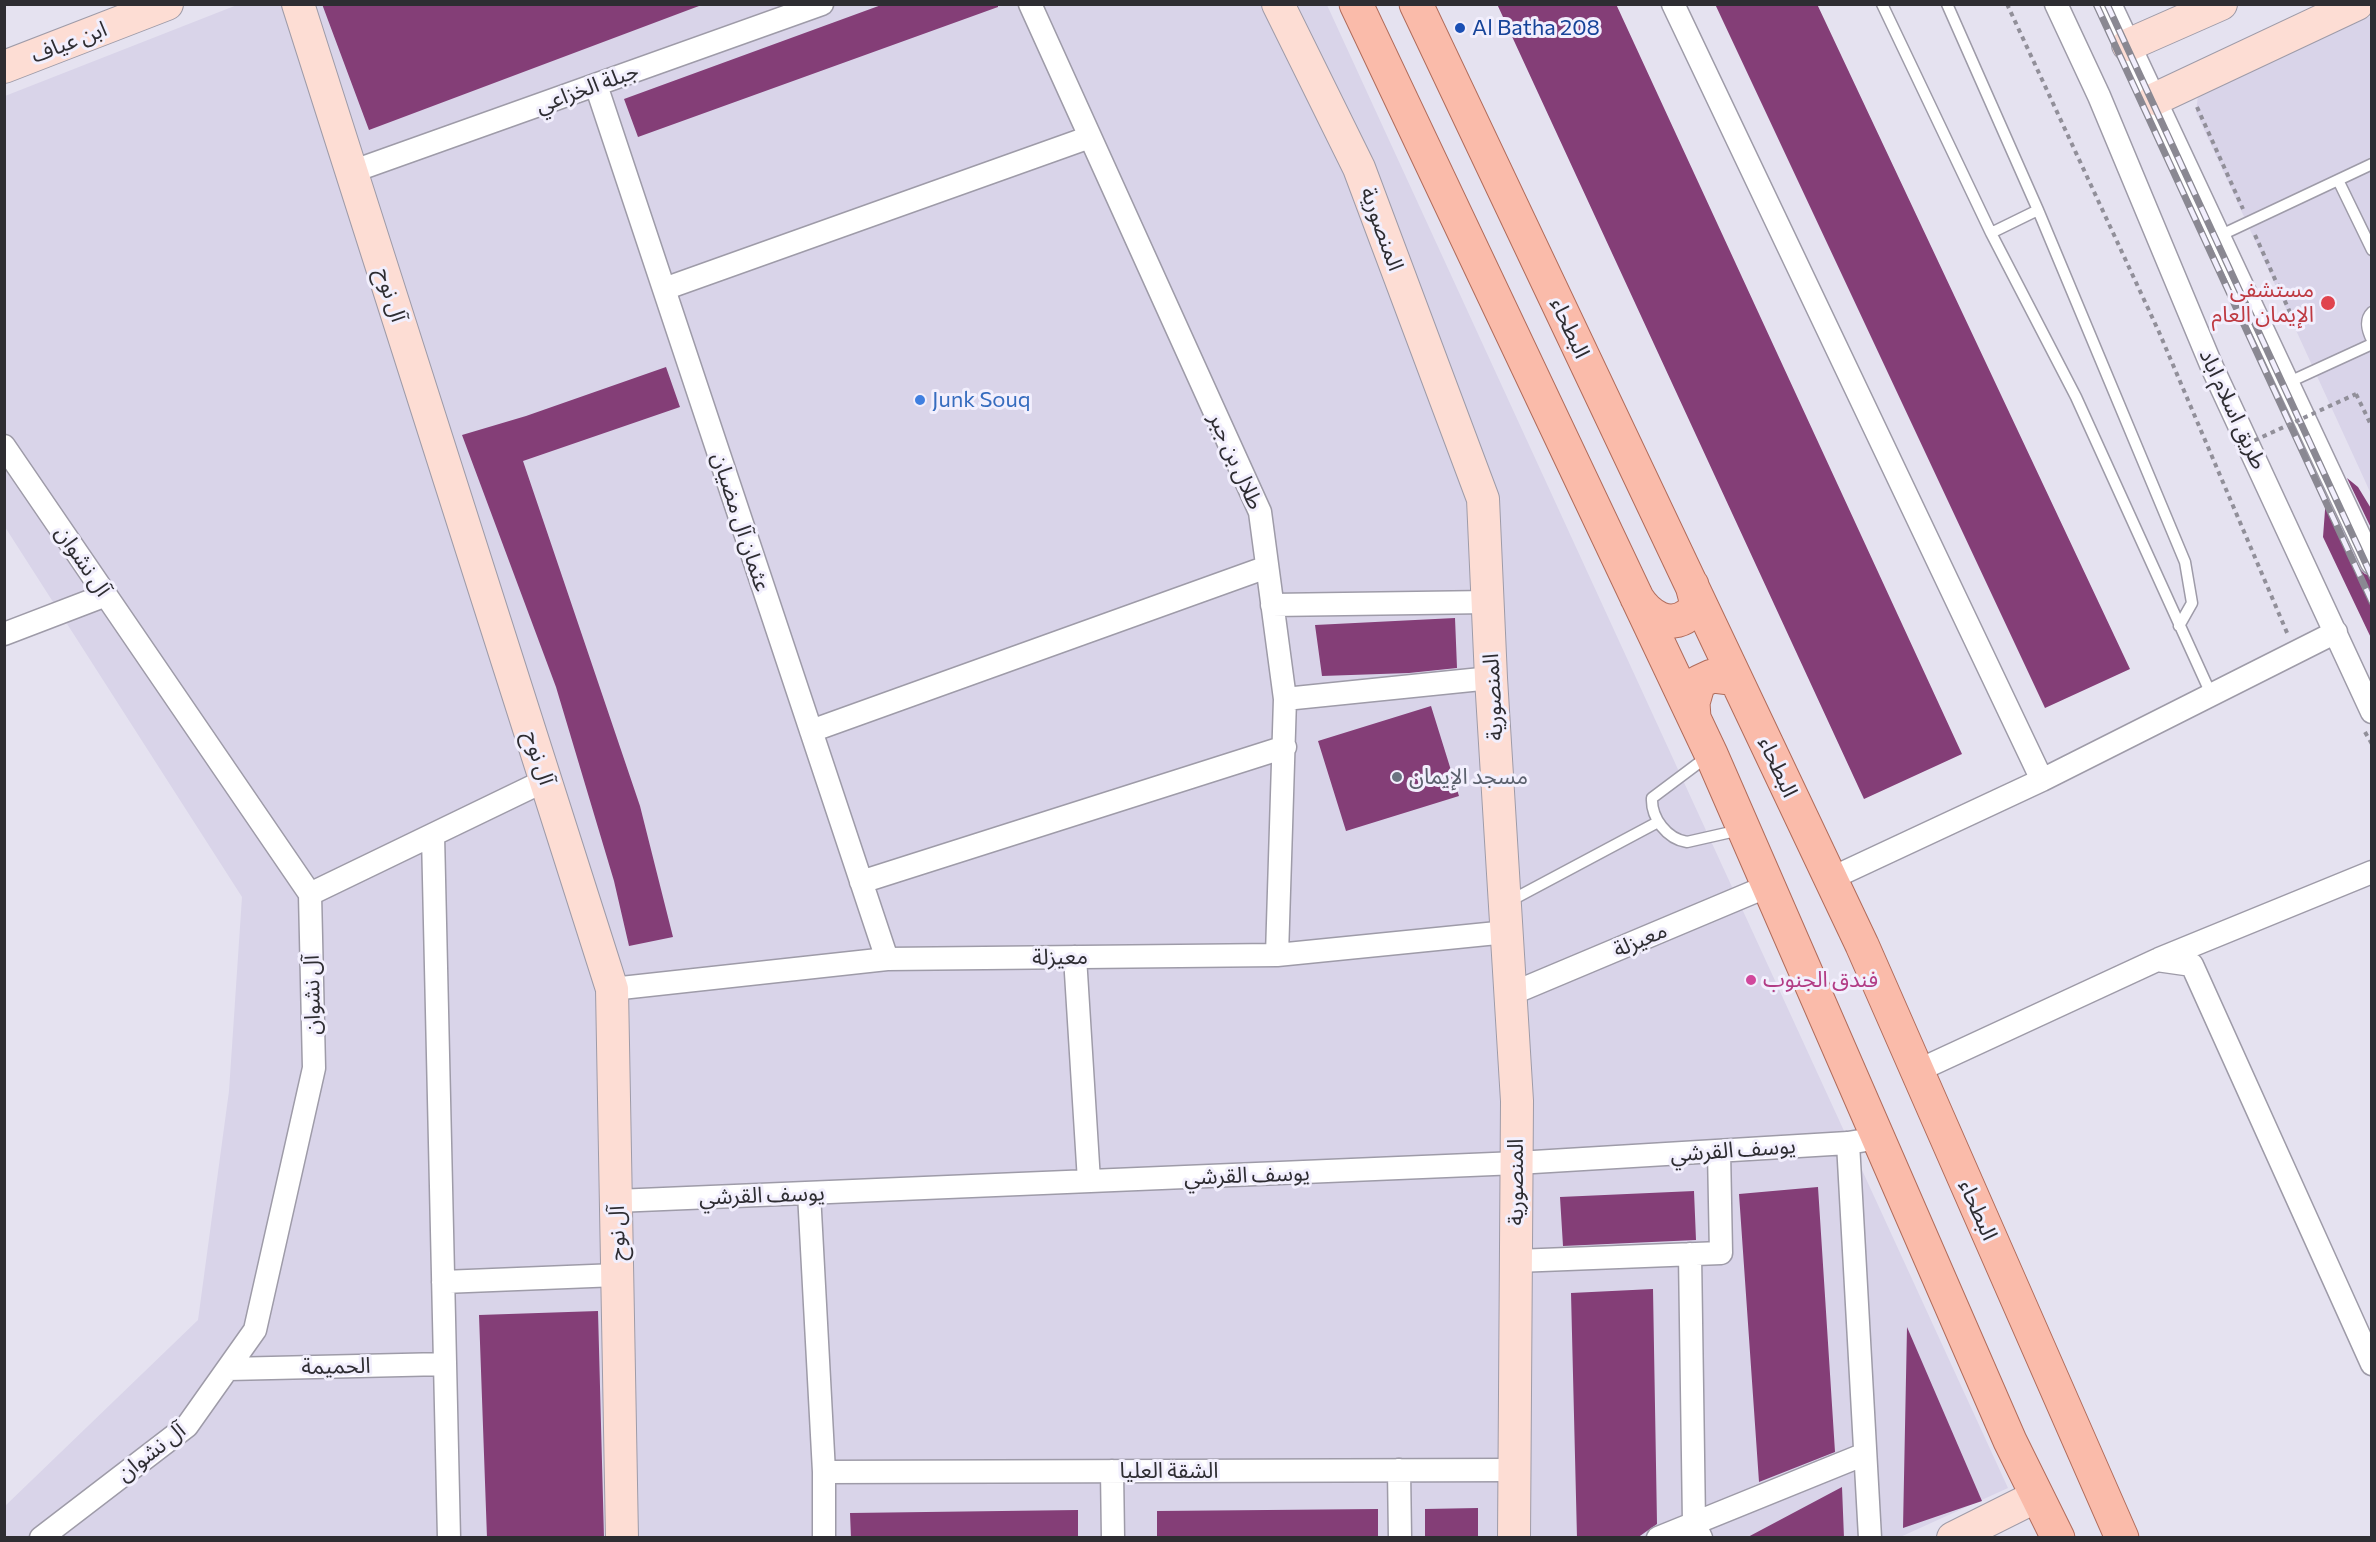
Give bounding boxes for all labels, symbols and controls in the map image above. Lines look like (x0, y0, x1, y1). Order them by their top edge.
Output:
place label: Al Batha 208 (1472, 15, 1600, 41)
street label: ابن عياف (28, 16, 110, 68)
marker: Al Batha 208 (1453, 21, 1467, 35)
street label: جبلة الخزاعي (532, 57, 642, 119)
street label: المنصورية (1355, 184, 1409, 274)
street label: آل نوح (370, 265, 412, 325)
place label: مستشفى الإيمان العام (2212, 277, 2314, 328)
street label: البطحاء (1545, 294, 1595, 362)
marker: مستشفى الإيمان العام (2319, 294, 2337, 312)
street label: طريق اسلام اباد (2194, 344, 2272, 474)
place label: Junk Souq (932, 387, 1031, 413)
marker: Junk Souq (913, 393, 927, 407)
street label: طلال بن جبر (1203, 409, 1269, 513)
street label: عثمان آل مضيان (706, 449, 776, 595)
street label: آل نشوان (50, 520, 116, 602)
street label: المنصورية (1478, 653, 1508, 741)
street label: آل نوح (518, 728, 560, 788)
street label: البطحاء (1753, 733, 1803, 801)
place label: مسجد الإيمان (1409, 764, 1528, 790)
marker: مسجد الإيمان (1390, 770, 1404, 784)
street label: معيزلة (1609, 917, 1671, 963)
street label: معيزلة (1032, 943, 1088, 971)
street label: آل نشوان (298, 955, 326, 1035)
place label: فندق الجنوب (1763, 967, 1878, 993)
marker: فندق الجنوب (1744, 973, 1758, 987)
street label: يوسف القرشي (1669, 1132, 1797, 1168)
street label: المنصورية (1503, 1138, 1529, 1226)
street label: يوسف القرشي (1184, 1160, 1310, 1190)
street label: البطحاء (1953, 1176, 2003, 1244)
street label: يوسف القرشي (699, 1180, 825, 1210)
street label: آل نوح (603, 1205, 631, 1261)
street label: الحميمة (301, 1352, 371, 1380)
street label: آل نشوان (111, 1417, 191, 1487)
street label: الشقة العليا (1119, 1458, 1219, 1484)

